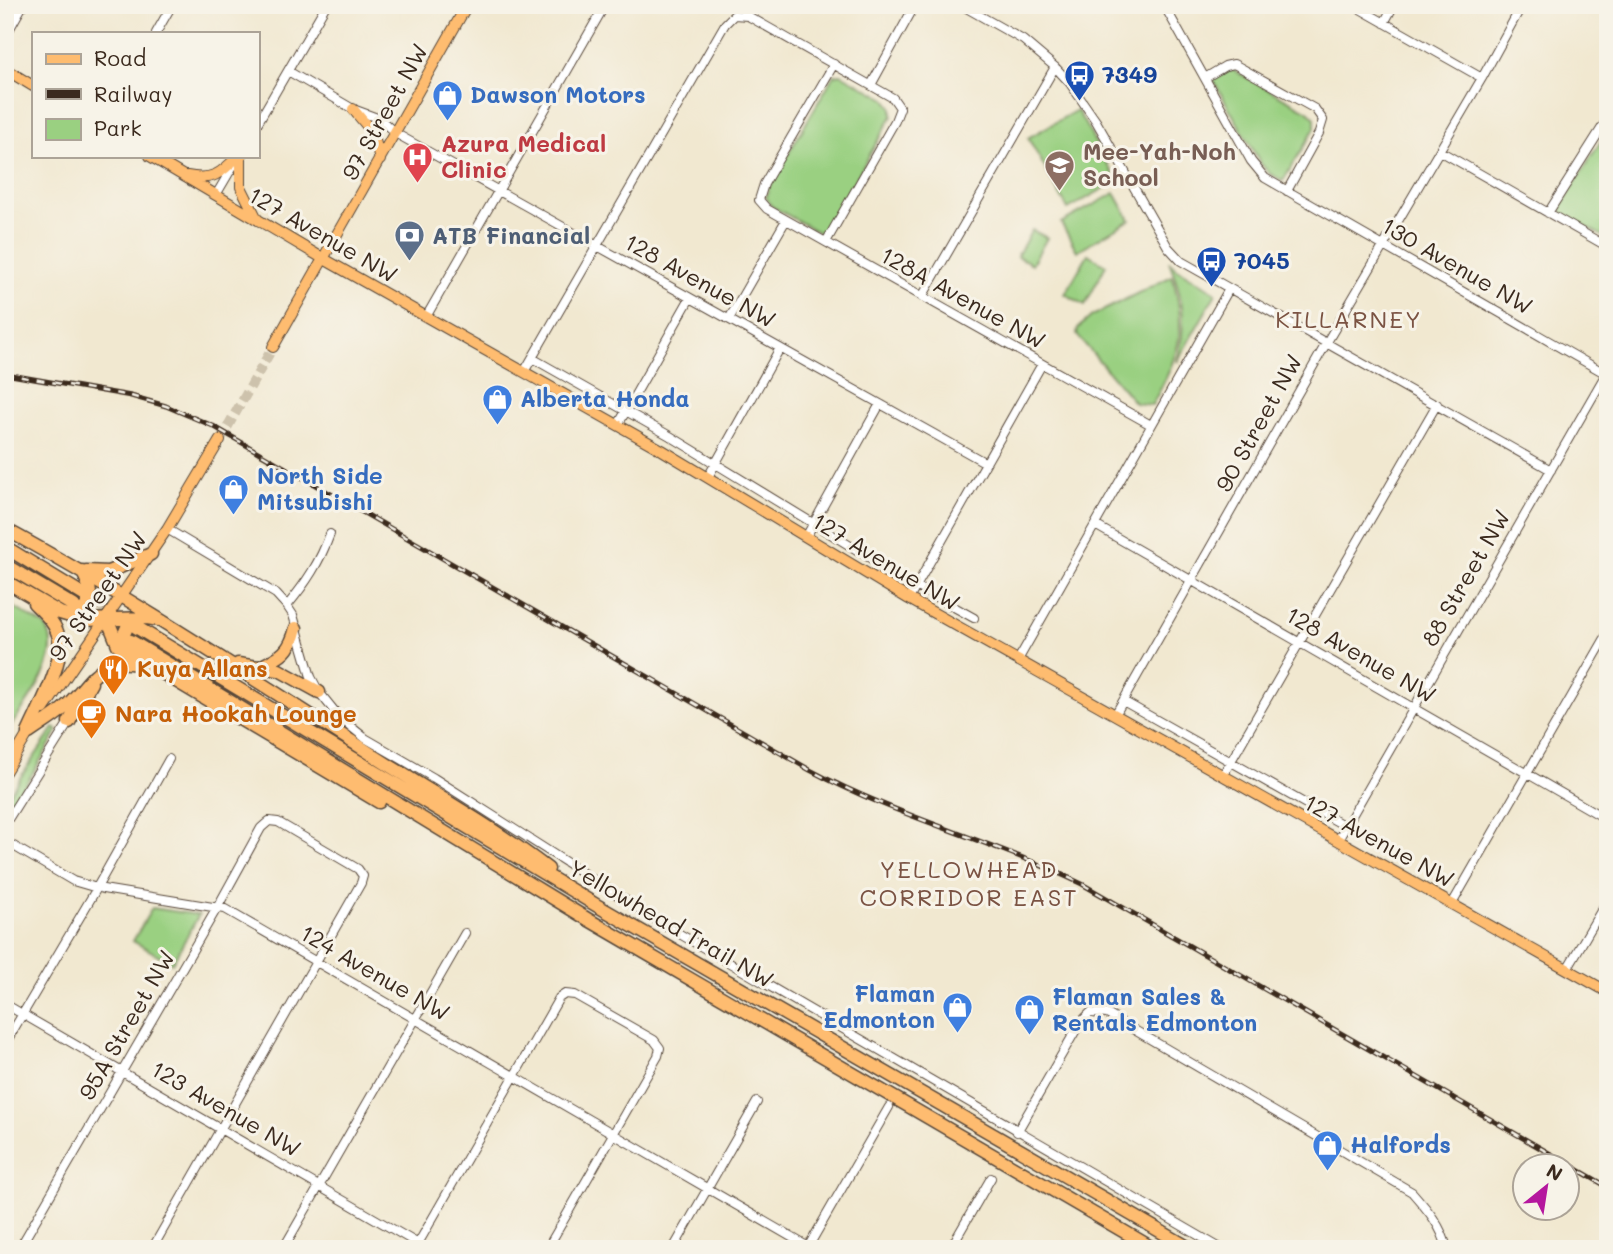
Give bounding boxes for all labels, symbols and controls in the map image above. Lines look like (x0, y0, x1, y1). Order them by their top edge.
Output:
legend (32, 32, 259, 158)
street label: 97 Street NW (334, 38, 434, 185)
text: Road (94, 44, 146, 71)
bus stop icon: 7349 (1062, 58, 1096, 102)
place label: 7349 (1102, 59, 1157, 89)
shop icon: Dawson Motors (430, 78, 464, 122)
place label: Dawson Motors (470, 79, 646, 109)
text: Railway (94, 80, 173, 107)
text: Park (94, 114, 142, 141)
place label: Azura Medical Clinic (441, 128, 606, 184)
place label: Mee-Yah-Noh School (1083, 136, 1236, 192)
hospital icon: Azura Medical Clinic (401, 140, 435, 184)
school or university icon: Mee-Yah-Noh School (1043, 148, 1077, 192)
street label: 127 Avenue NW (244, 179, 403, 289)
street label: 130 Avenue NW (1377, 210, 1538, 320)
bank icon: ATB Financial (392, 219, 426, 263)
place label: ATB Financial (432, 220, 590, 250)
street label: 128 Avenue NW (620, 226, 781, 334)
street label: 128A Avenue NW (876, 239, 1051, 355)
bus stop icon: 7045 (1194, 244, 1228, 288)
place label: 7045 (1234, 245, 1290, 275)
district label: KILLARNEY (1275, 303, 1423, 334)
street label: 90 Street NW (1208, 348, 1308, 497)
shop icon: Alberta Honda (480, 382, 514, 426)
place label: Alberta Honda (520, 383, 690, 413)
place label: North Side Mitsubishi (257, 460, 383, 516)
shop icon: North Side Mitsubishi (217, 472, 251, 516)
street label: 88 Street NW (1414, 504, 1516, 651)
street label: 127 Avenue NW (807, 505, 966, 617)
street label: 97 Street NW (41, 525, 153, 666)
street label: 128 Avenue NW (1281, 599, 1442, 709)
restaurant icon: Kuya Allans (97, 652, 131, 696)
place label: Kuya Allans (137, 653, 268, 683)
cafe icon: Nara Hookah Lounge (75, 697, 109, 741)
place label: Nara Hookah Lounge (115, 698, 357, 728)
street label: 127 Avenue NW (1299, 786, 1460, 894)
street label: Yellowhead Trail NW (564, 852, 779, 994)
district label: YELLOWHEAD CORRIDOR EAST (859, 853, 1079, 912)
street label: 124 Avenue NW (295, 917, 456, 1027)
street label: 95A Street NW (71, 944, 181, 1105)
place label: Flaman Edmonton (823, 978, 935, 1034)
place label: Flaman Sales & Rentals Edmonton (1052, 981, 1257, 1037)
shop icon: Flaman Edmonton (941, 990, 975, 1034)
shop icon: Flaman Sales & Rentals Edmonton (1012, 993, 1046, 1037)
street label: 123 Avenue NW (146, 1053, 307, 1163)
shop icon: Halfords (1310, 1128, 1344, 1172)
place label: Halfords (1350, 1129, 1451, 1159)
north arrow (1512, 1152, 1582, 1222)
text: N (1542, 1157, 1567, 1186)

